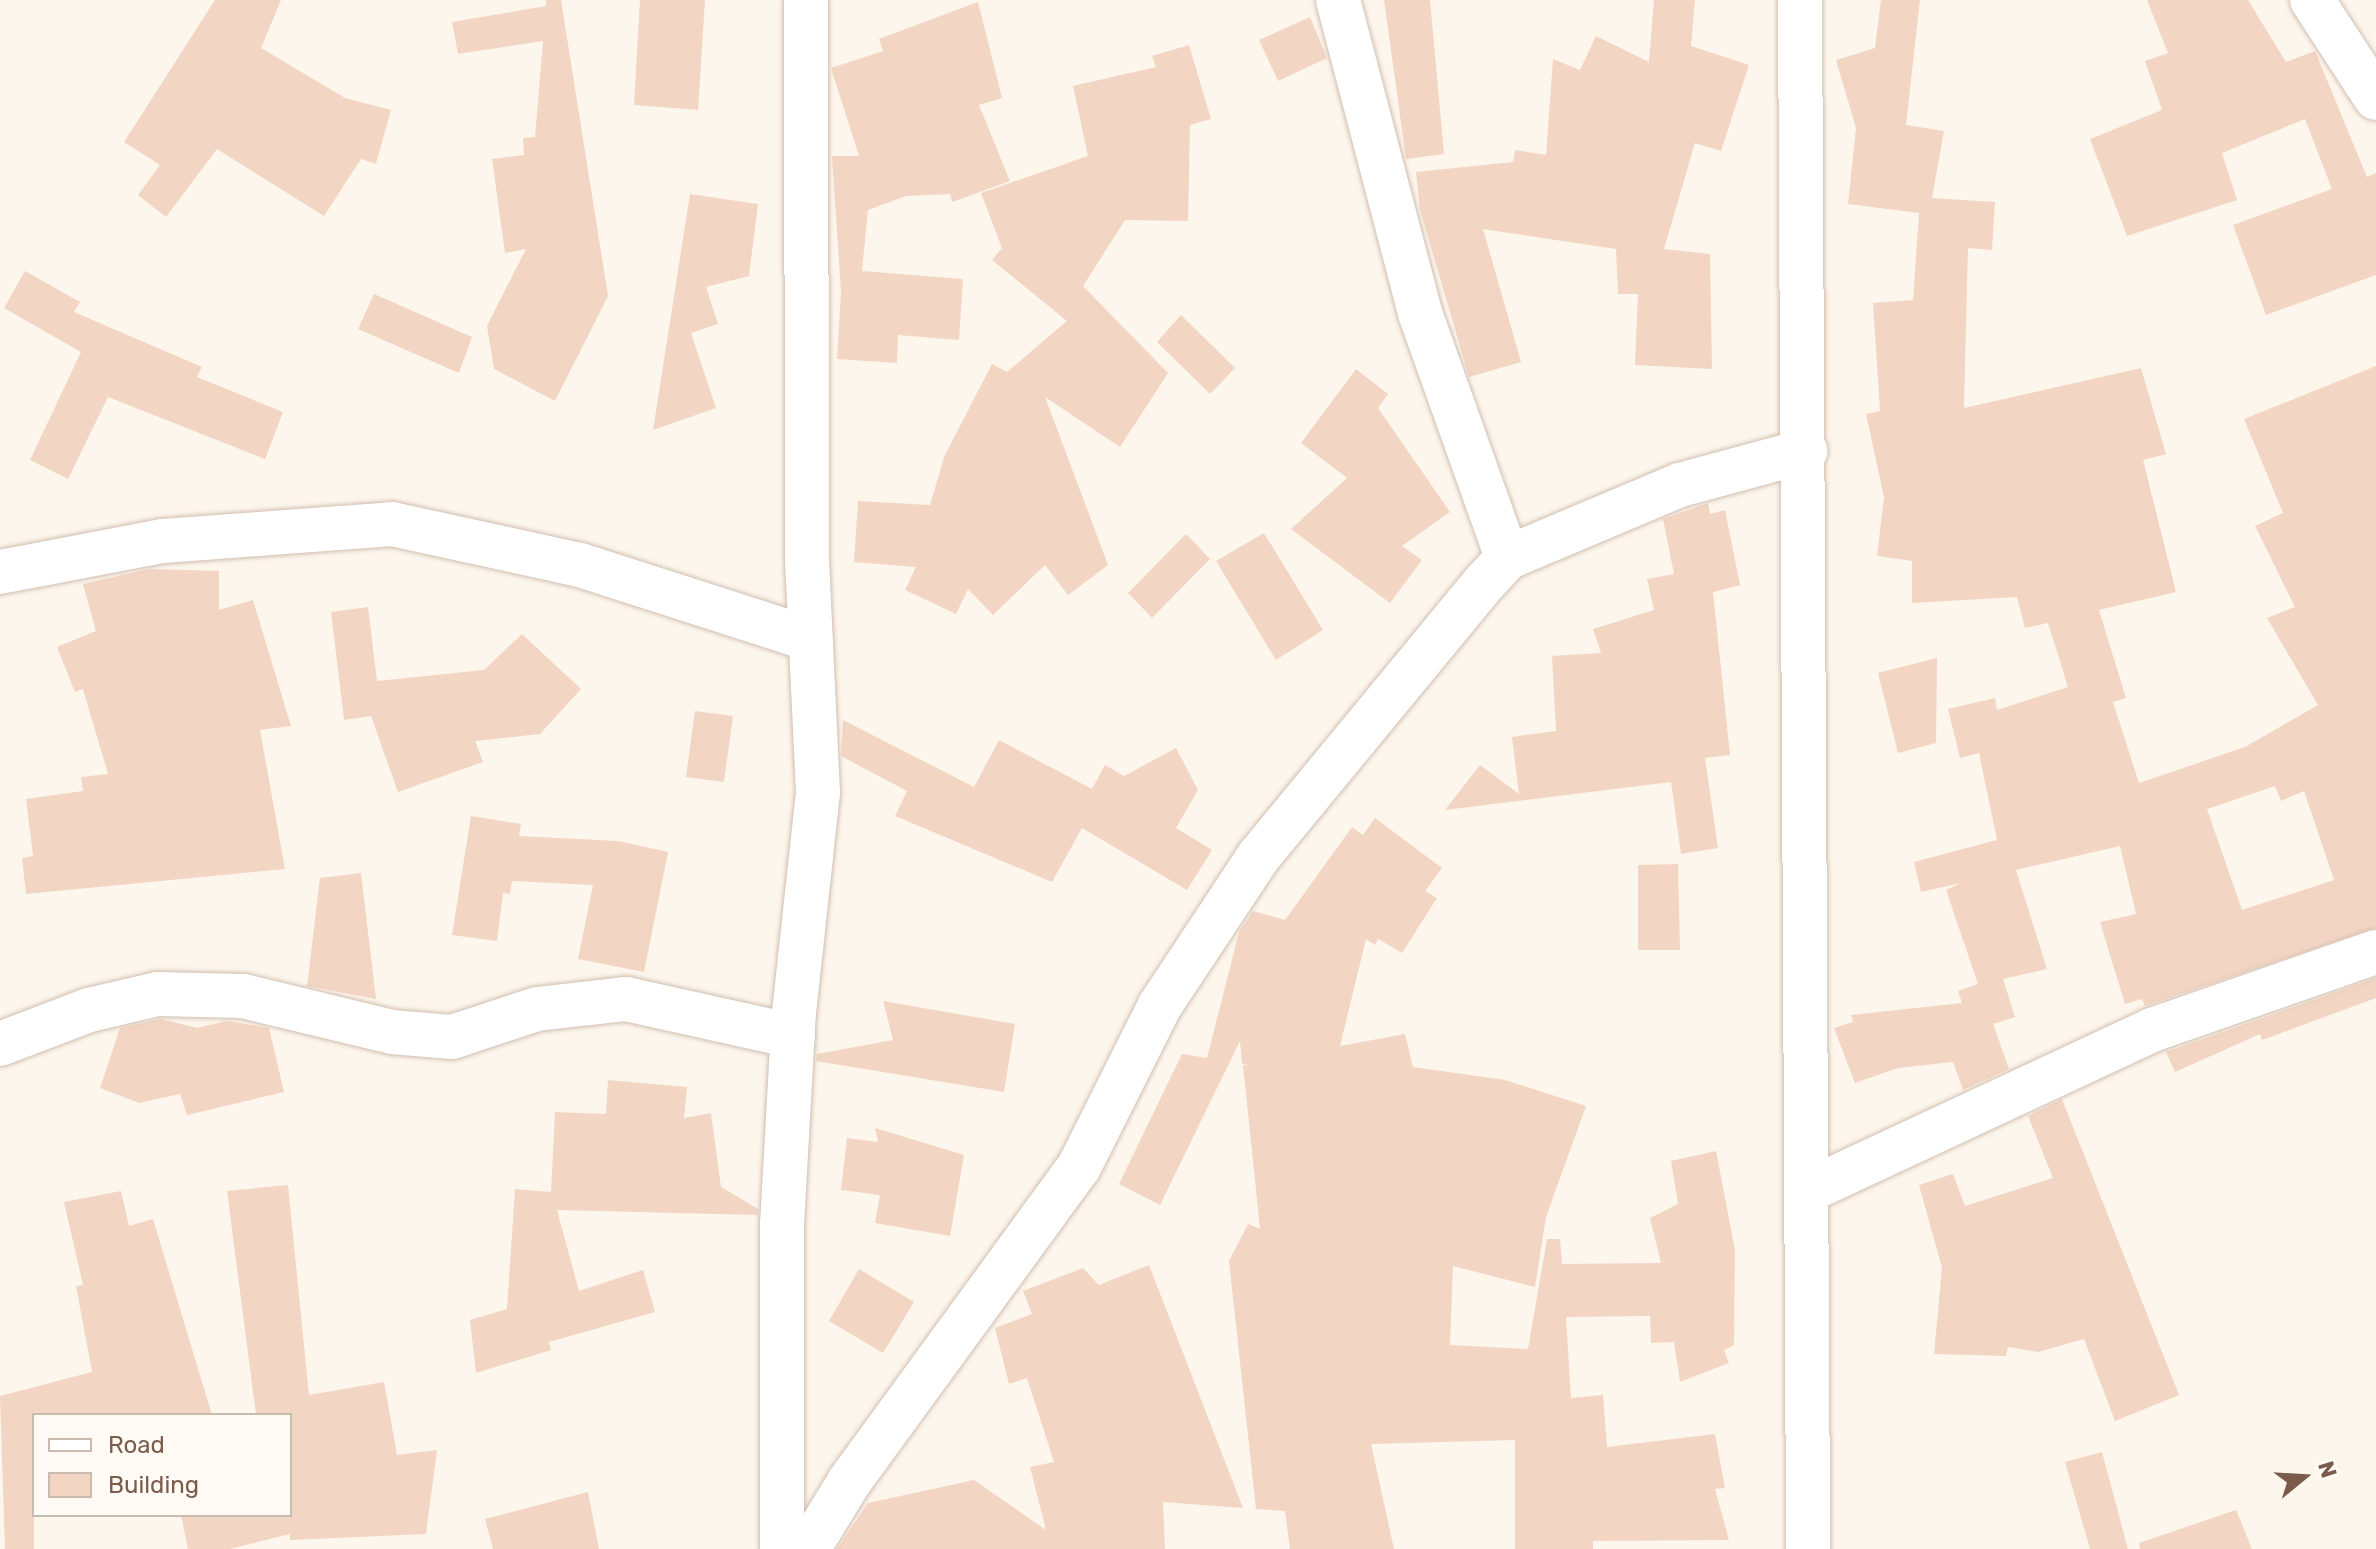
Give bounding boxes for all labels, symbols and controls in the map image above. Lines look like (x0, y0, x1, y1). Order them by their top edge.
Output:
legend (32, 1413, 292, 1517)
text: Road (108, 1431, 165, 1459)
north arrow (2264, 1437, 2344, 1517)
text: N (2312, 1458, 2343, 1481)
text: Building (108, 1471, 199, 1499)

